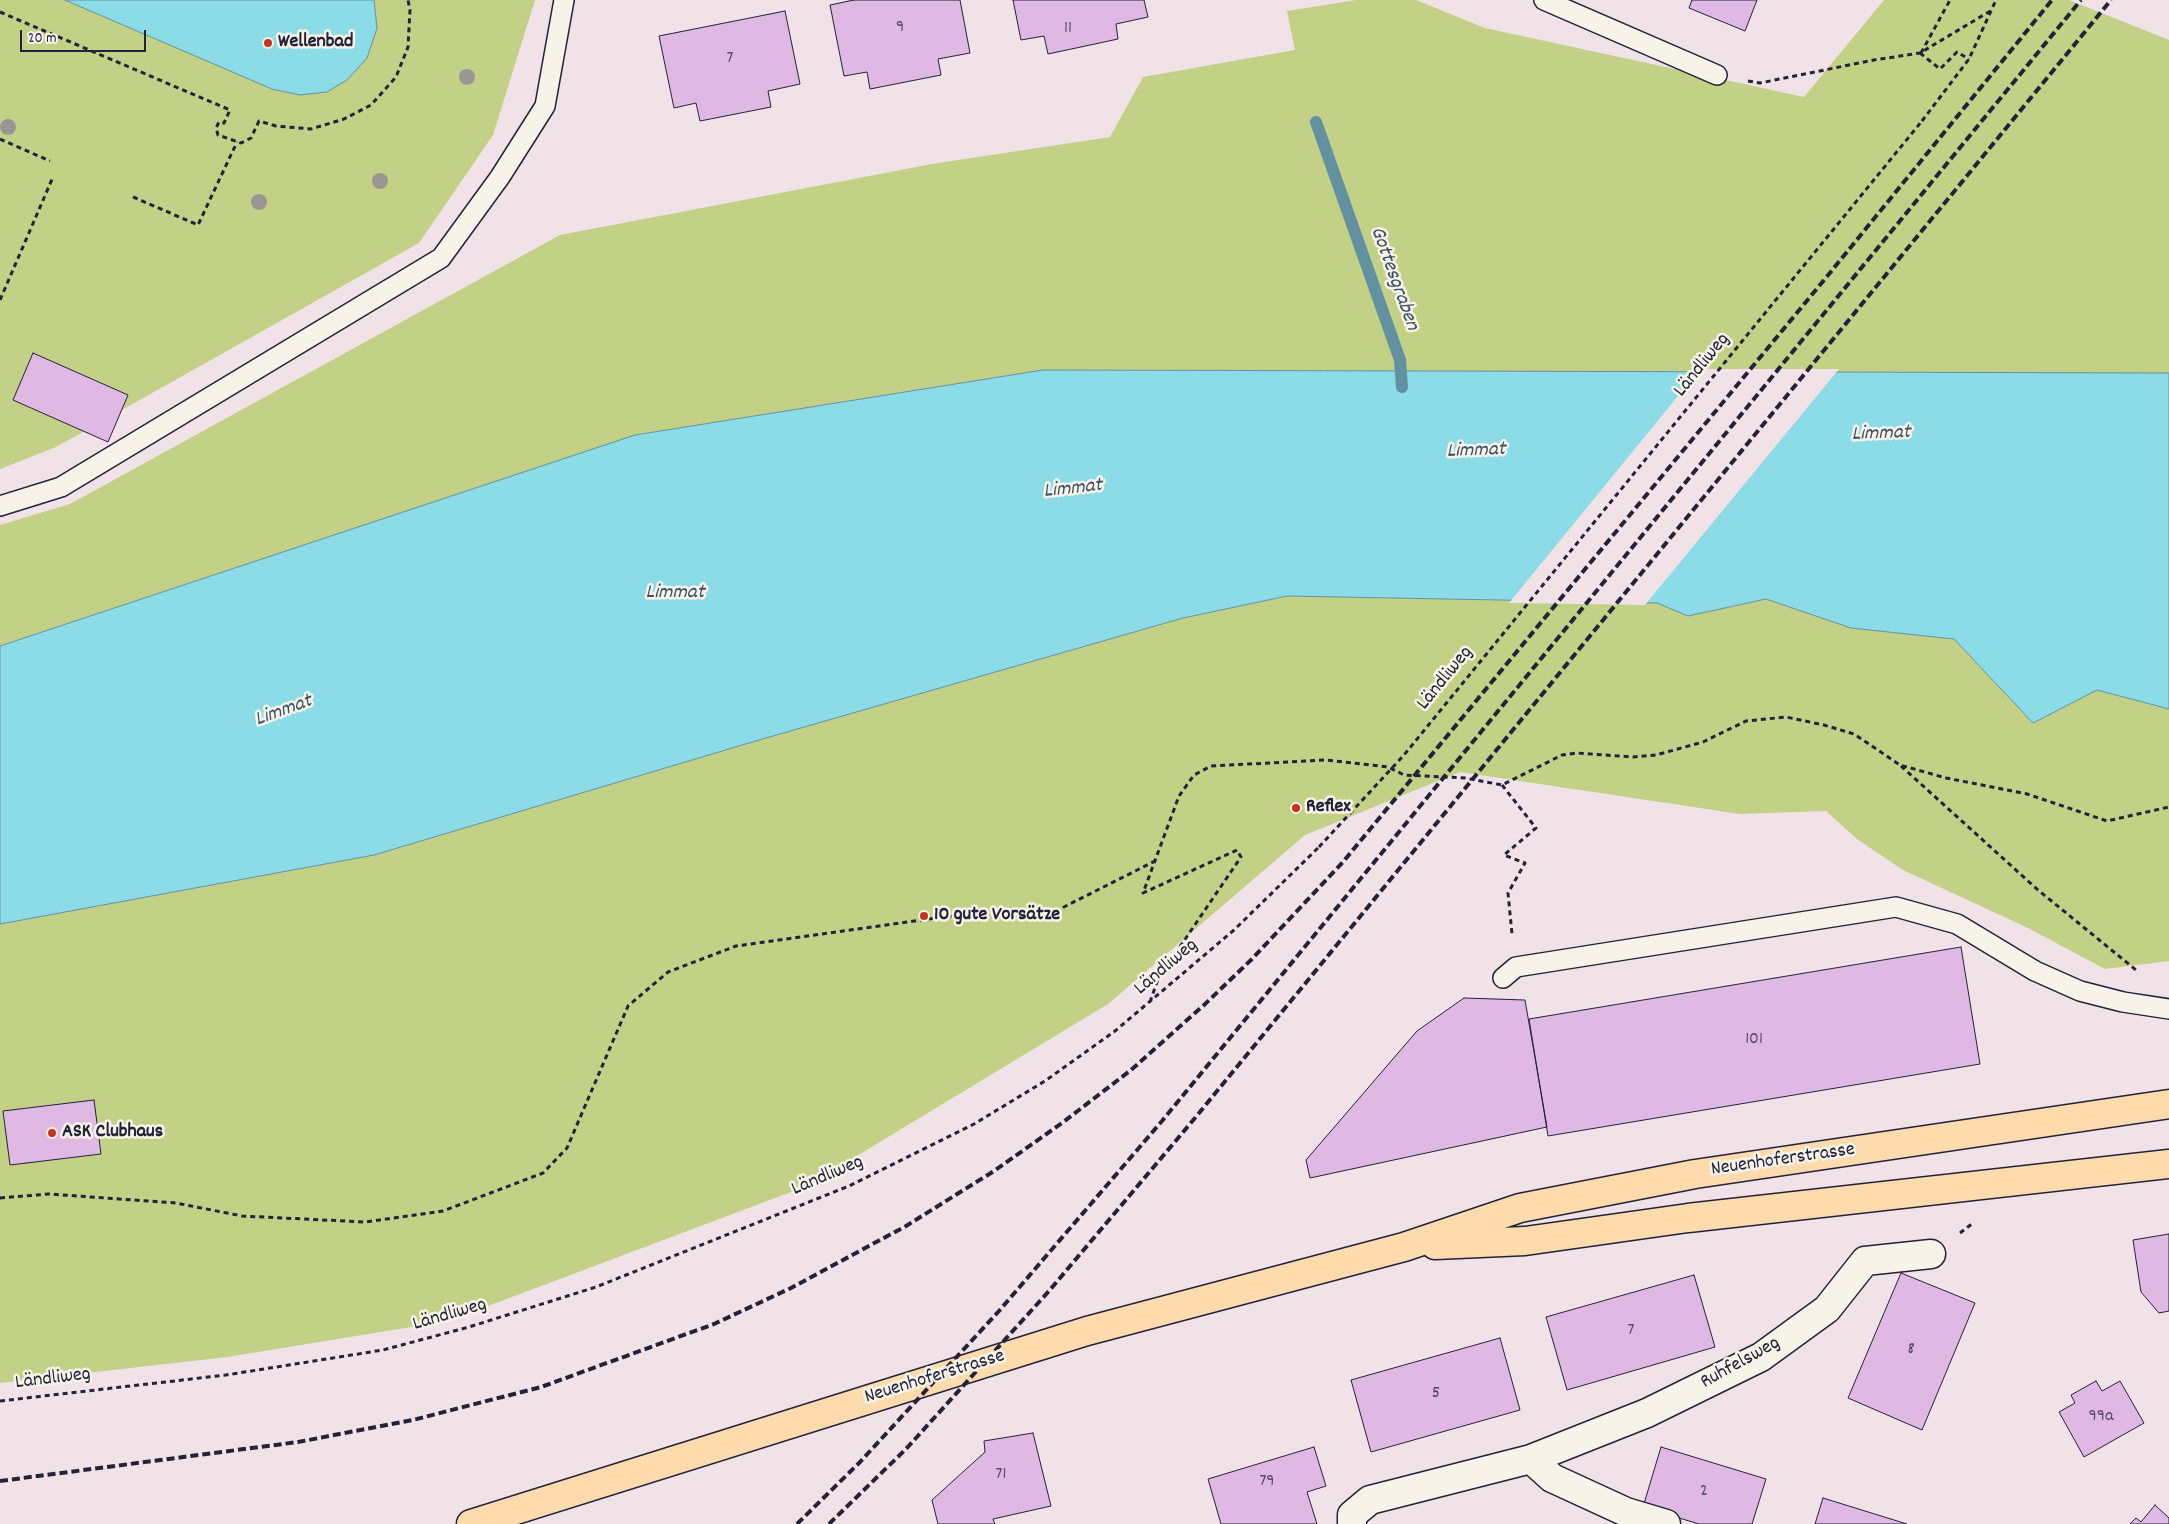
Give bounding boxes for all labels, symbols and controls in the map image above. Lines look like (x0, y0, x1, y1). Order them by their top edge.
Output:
house number: 9 (896, 18, 904, 40)
house number: 11 (1064, 19, 1072, 41)
scale bar (22, 20, 149, 52)
text: 20 m (28, 28, 56, 50)
place label: Wellenbad (278, 31, 353, 55)
marker: Wellenbad (262, 37, 274, 49)
house number: 7 (727, 49, 733, 71)
water label: Gottesgraben (1363, 224, 1423, 334)
street label: Ländliweg (1670, 329, 1736, 403)
water label: Limmat (1851, 421, 1911, 449)
water label: Limmat (1446, 438, 1506, 466)
water label: Limmat (1042, 474, 1104, 506)
water label: Limmat (646, 581, 704, 607)
street label: Ländliweg (1413, 642, 1479, 716)
water label: Limmat (252, 690, 316, 734)
place label: Reflex (1306, 796, 1351, 820)
marker: Reflex (1290, 802, 1302, 814)
place label: 10 gute Vorsätze (934, 904, 1060, 928)
marker: 10 gute Vorsätze (918, 910, 930, 922)
street label: Ländliweg (1130, 934, 1204, 1002)
house number: 101 (1745, 1030, 1763, 1052)
place label: ASK Clubhaus (62, 1121, 163, 1145)
marker: ASK Clubhaus (46, 1127, 58, 1139)
street label: Neuenhoferstrasse (1710, 1139, 1856, 1183)
street label: Ländliweg (788, 1151, 868, 1203)
street label: Ländliweg (410, 1294, 490, 1338)
house number: 7 (1628, 1321, 1634, 1343)
street label: Ruhfelsweg (1697, 1332, 1785, 1396)
house number: 8 (1907, 1340, 1915, 1362)
street label: Neuenhoferstrasse (862, 1345, 1008, 1411)
street label: Ländliweg (14, 1363, 92, 1397)
house number: 5 (1432, 1384, 1440, 1406)
house number: 99a (2089, 1407, 2113, 1429)
house number: 71 (996, 1465, 1006, 1487)
house number: 79 (1259, 1472, 1275, 1494)
house number: 2 (1700, 1482, 1708, 1504)

